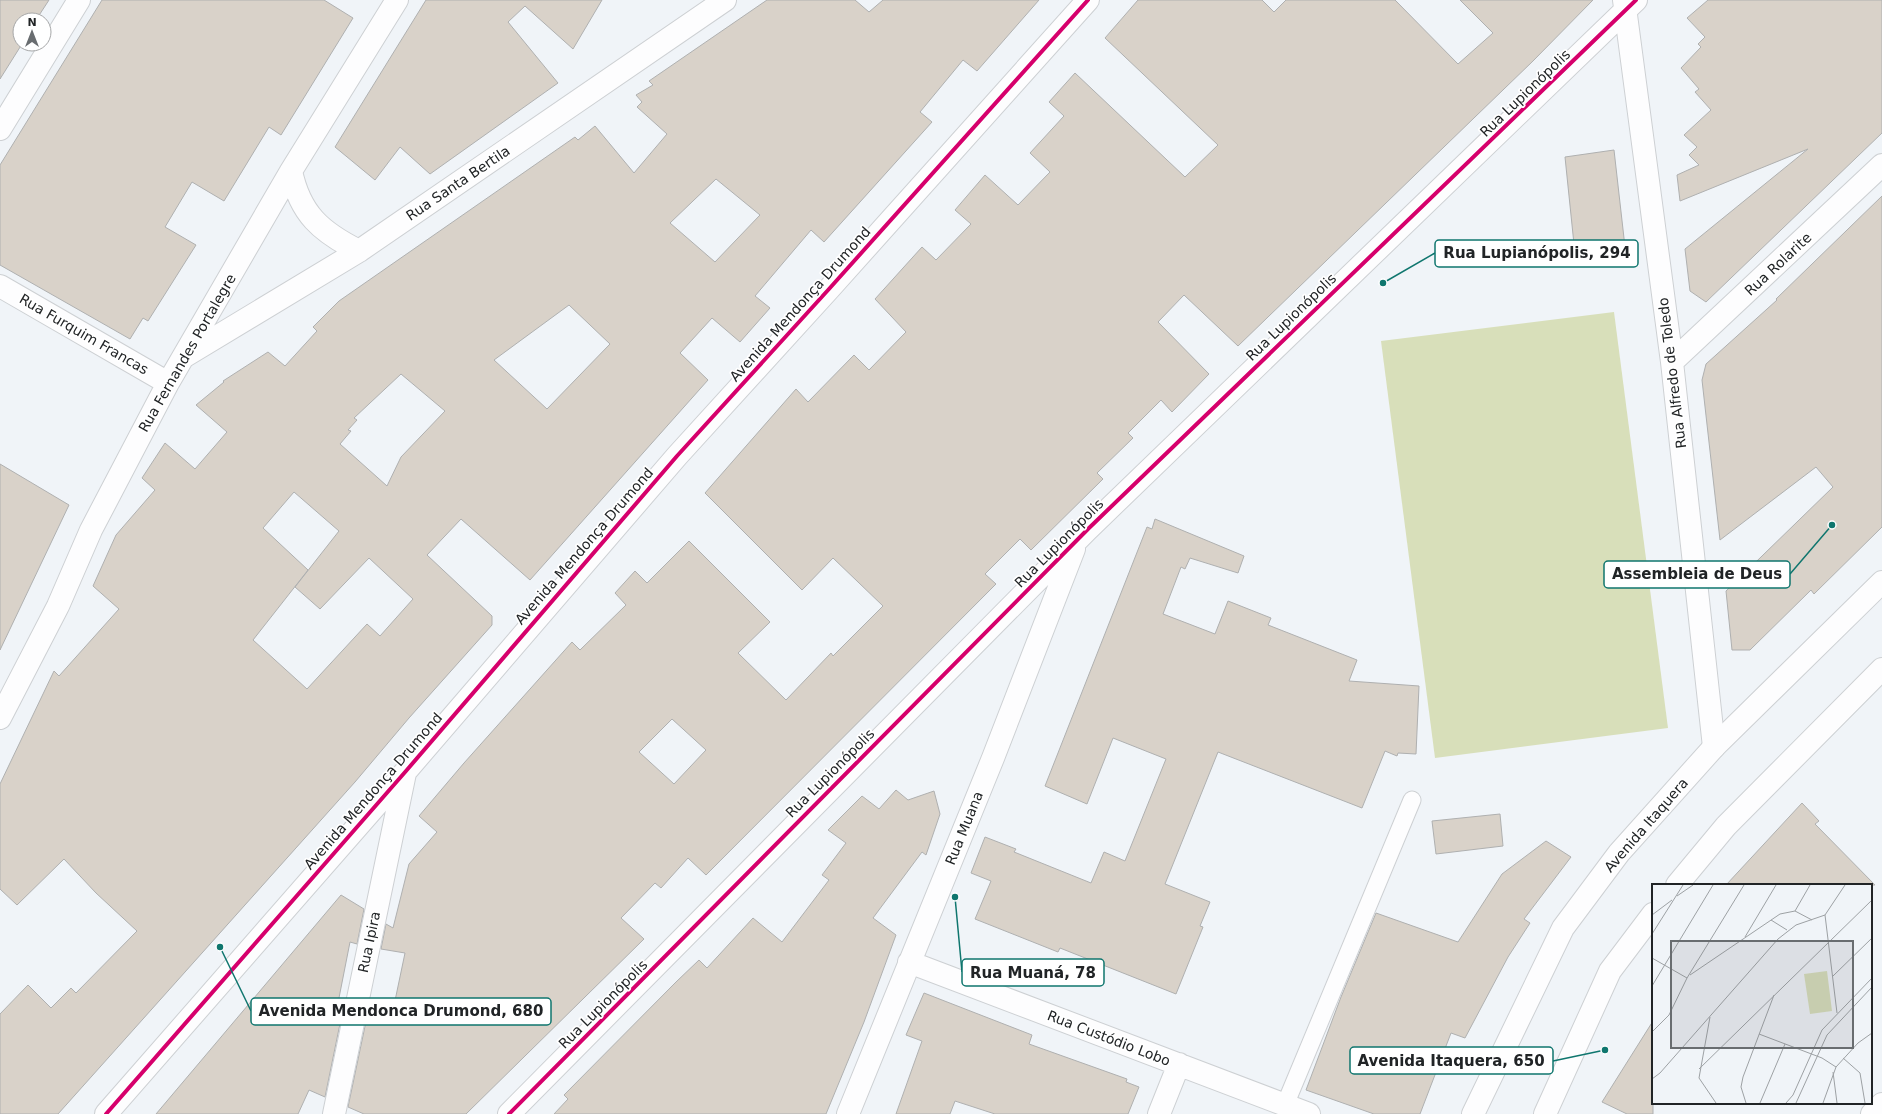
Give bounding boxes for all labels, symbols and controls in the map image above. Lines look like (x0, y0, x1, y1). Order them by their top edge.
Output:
north arrow (12, 12, 52, 52)
text: N (27, 16, 37, 29)
street label: Rua Lupionópolis (1477, 46, 1573, 140)
street label: Rua Santa Bertila (403, 142, 513, 224)
street label: Avenida Mendonça Drumond (726, 223, 874, 385)
street label: Rua Rolarite (1742, 229, 1814, 299)
callout: Rua Lupianópolis, 294 (1435, 240, 1638, 267)
text: Rua Lupianópolis, 294 (1443, 244, 1631, 262)
street label: Rua Lupionópolis (1243, 270, 1339, 364)
street label: Rua Fernandes Portalegre (135, 271, 239, 435)
street label: Rua Furquim Francas (17, 291, 151, 377)
street label: Rua Alfredo de Toledo (1655, 297, 1689, 449)
street label: Avenida Mendonça Drumond (512, 464, 656, 628)
street label: Rua Lupionópolis (1011, 495, 1107, 591)
callout: Assembleia de Deus (1604, 561, 1790, 588)
text: Assembleia de Deus (1612, 565, 1782, 583)
street label: Avenida Mendonça Drumond (301, 709, 445, 873)
street label: Rua Lupionópolis (782, 725, 878, 821)
street label: Avenida Itaquera (1601, 775, 1691, 875)
street label: Rua Muana (942, 789, 986, 867)
inset map (1652, 884, 1872, 1104)
street label: Rua Ipira (355, 910, 383, 974)
street label: Rua Lupionópolis (555, 956, 651, 1052)
callout: Rua Muaná, 78 (962, 959, 1104, 986)
text: Rua Muaná, 78 (970, 964, 1096, 982)
callout: Avenida Mendonca Drumond, 680 (251, 998, 551, 1025)
text: Avenida Mendonca Drumond, 680 (259, 1002, 543, 1020)
street label: Rua Custódio Lobo (1045, 1007, 1173, 1069)
callout: Avenida Itaquera, 650 (1350, 1047, 1553, 1074)
text: Avenida Itaquera, 650 (1357, 1052, 1545, 1070)

